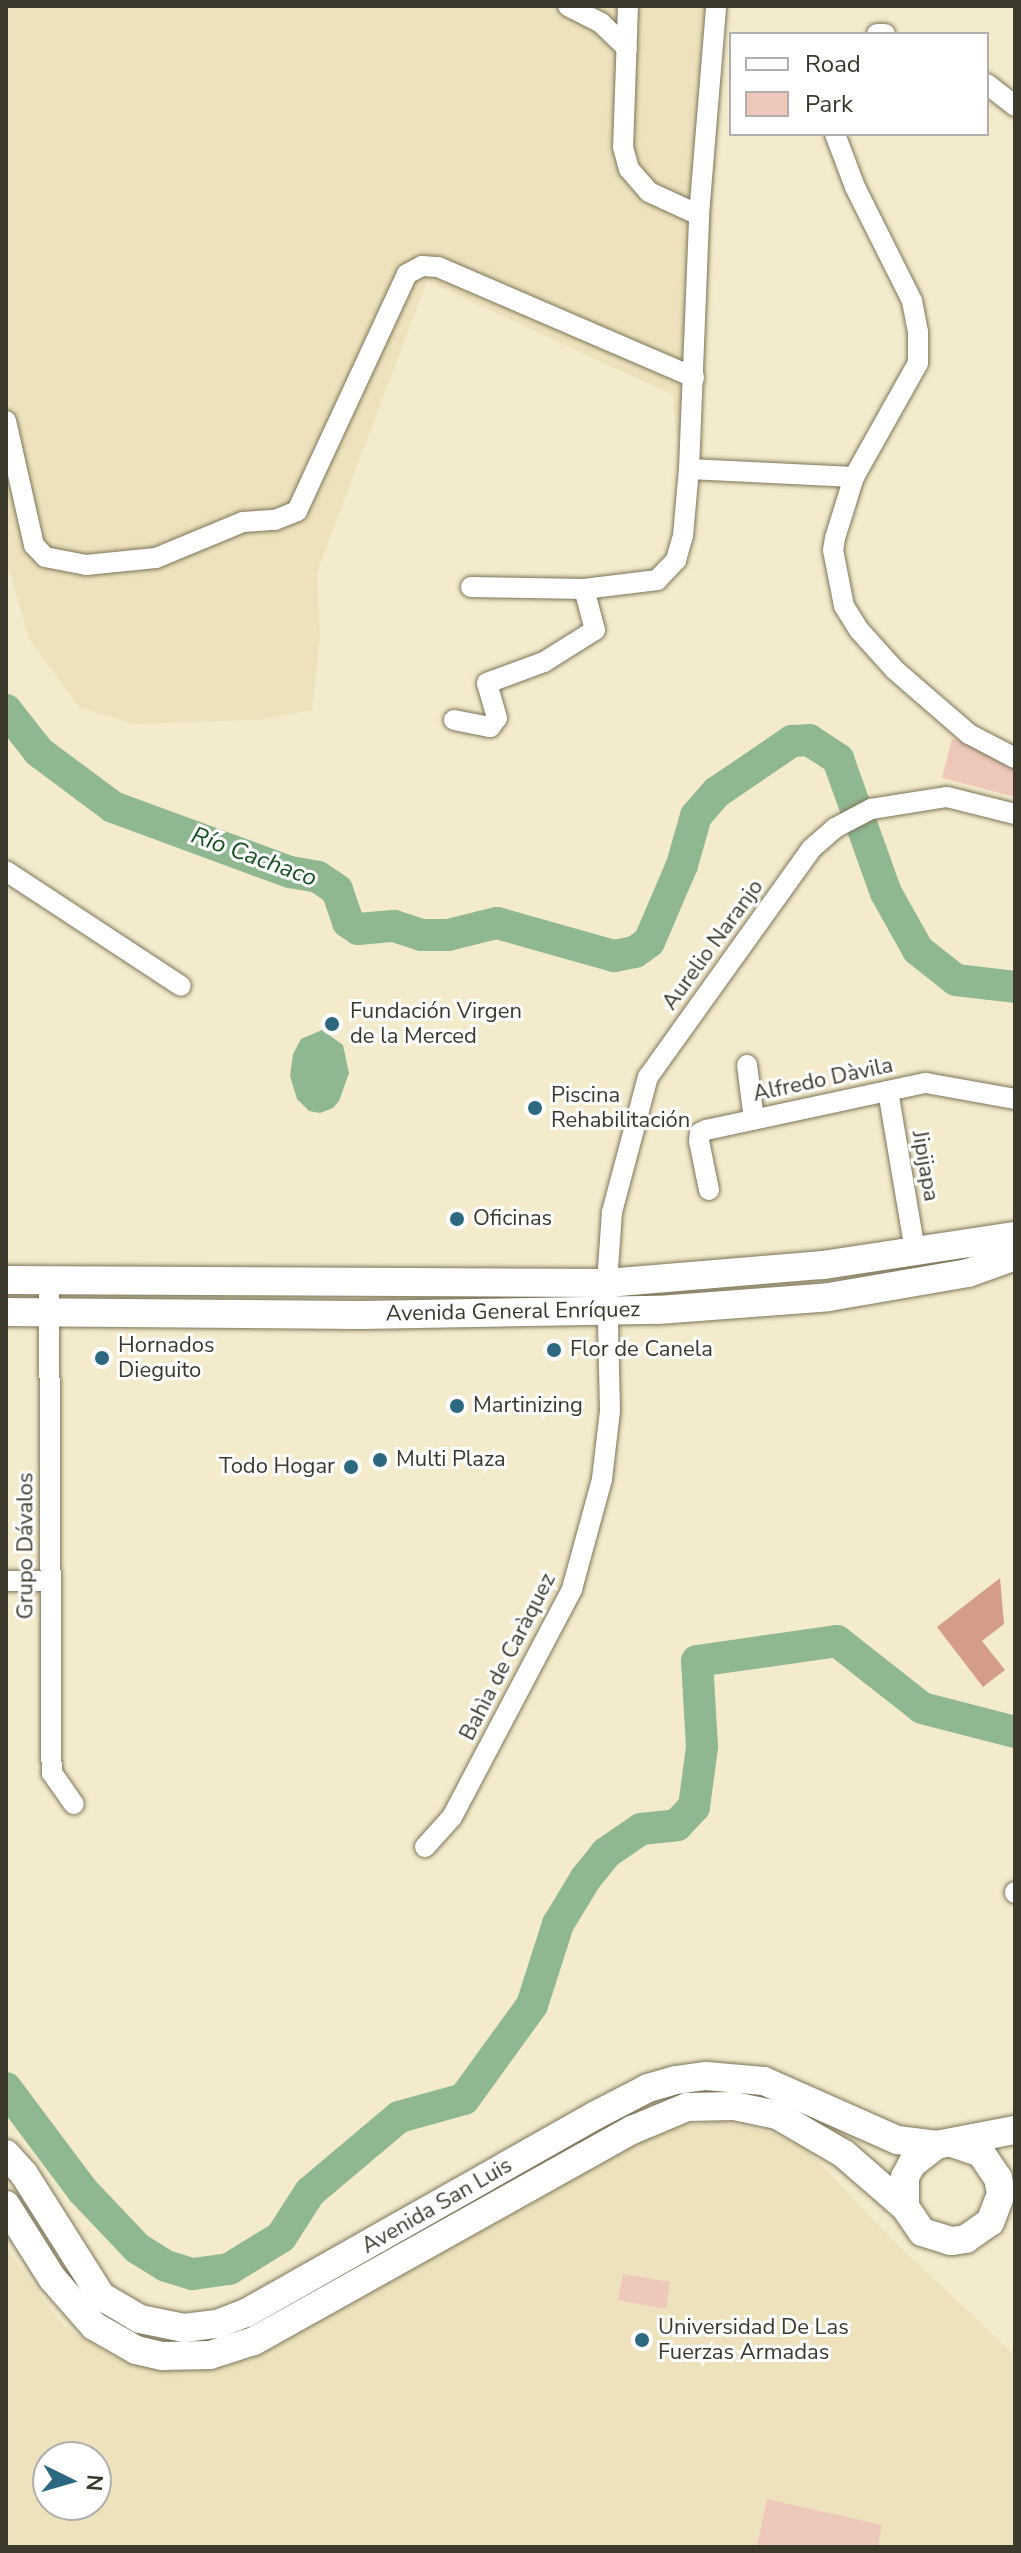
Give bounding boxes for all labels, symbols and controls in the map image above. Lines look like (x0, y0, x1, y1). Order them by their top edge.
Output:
legend (729, 32, 989, 136)
text: Road (805, 48, 861, 80)
text: Park (805, 88, 853, 120)
water label: Río Cachaco (187, 821, 321, 893)
street label: Aurelio Naranjo (657, 875, 769, 1015)
place label: Fundación Virgen de la Merced (350, 998, 522, 1050)
marker: Fundación Virgen de la Merced (321, 1013, 343, 1035)
street label: Alfredo Dàvila (751, 1052, 895, 1108)
place label: Piscina Rehabilitación (551, 1082, 690, 1134)
marker: Piscina Rehabilitación (526, 1099, 544, 1117)
street label: Jipijapa (906, 1129, 944, 1203)
place label: Oficinas (473, 1206, 552, 1232)
marker: Oficinas (448, 1210, 466, 1228)
street label: Avenida General Enríquez (385, 1297, 641, 1327)
place label: Hornados Dieguito (118, 1332, 215, 1384)
place label: Flor de Canela (570, 1337, 713, 1363)
marker: Flor de Canela (545, 1341, 563, 1359)
marker: Hornados Dieguito (93, 1349, 111, 1367)
place label: Martinizing (473, 1393, 583, 1419)
marker: Martinizing (448, 1397, 466, 1415)
place label: Multi Plaza (396, 1447, 506, 1473)
marker: Multi Plaza (371, 1451, 389, 1469)
place label: Todo Hogar (219, 1454, 335, 1480)
marker: Todo Hogar (342, 1458, 360, 1476)
street label: Grupo Dávalos (13, 1473, 39, 1619)
street label: Bahìa de Caràquez (454, 1569, 562, 1745)
street label: Avenida San Luis (357, 2152, 517, 2260)
place label: Universidad De Las Fuerzas Armadas (658, 2314, 849, 2366)
marker: Universidad De Las Fuerzas Armadas (633, 2331, 651, 2349)
north arrow (32, 2441, 112, 2521)
text: N (78, 2473, 110, 2492)

